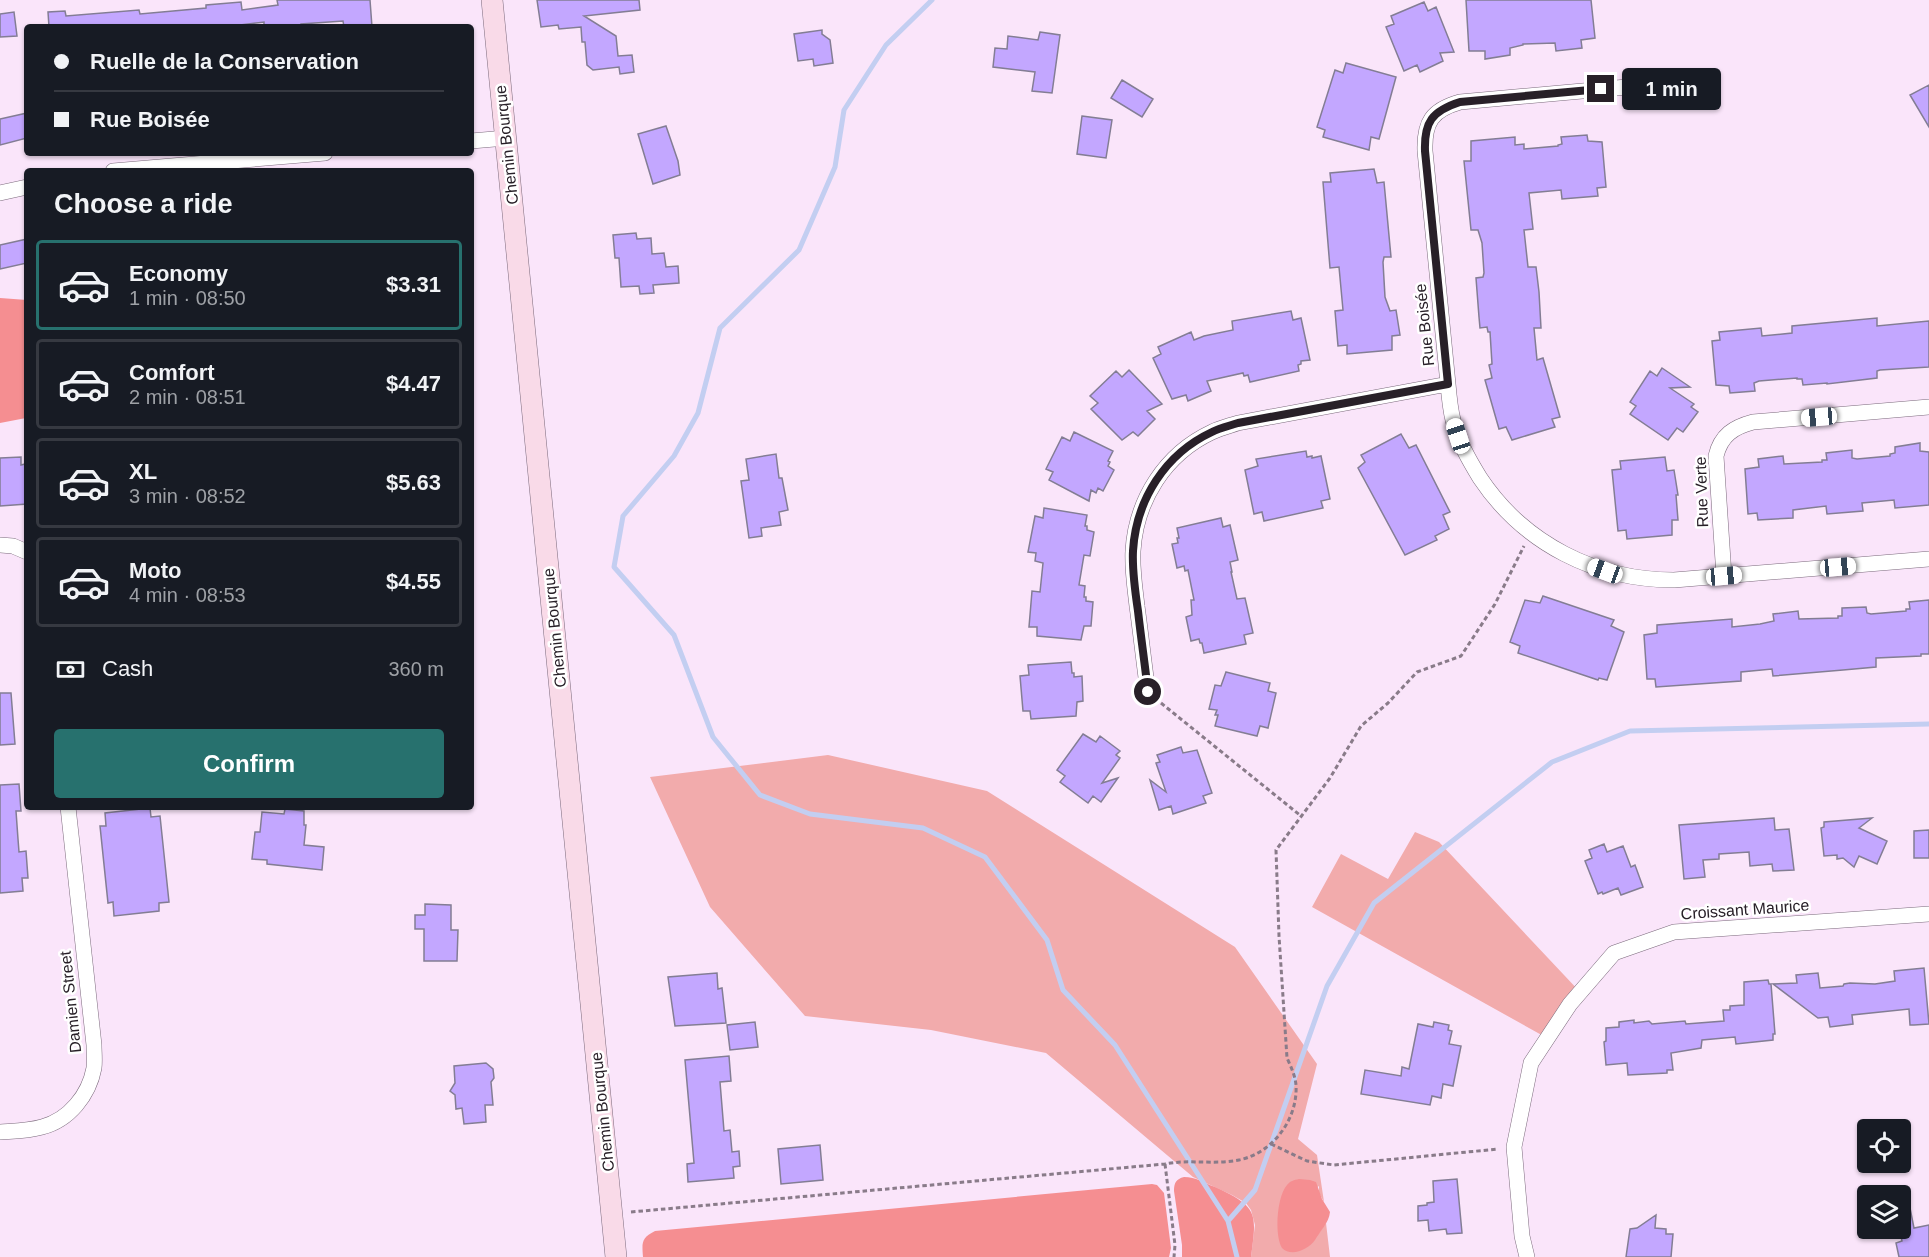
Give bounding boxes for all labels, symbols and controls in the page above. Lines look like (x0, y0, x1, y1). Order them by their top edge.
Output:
text: Ruelle de la Conservation (90, 49, 359, 74)
callout: 1 min (1622, 68, 1721, 110)
route end (1587, 75, 1614, 102)
text: 1 min (1645, 78, 1698, 100)
street label: Chemin Bourque (492, 84, 521, 206)
text: Rue Boisée (90, 107, 210, 132)
text: Choose a ride (54, 189, 233, 219)
icon: car (57, 258, 111, 312)
text: Economy (129, 261, 228, 286)
text: $3.31 (386, 272, 441, 297)
street label: Rue Boisée (1412, 283, 1437, 367)
text: 1 min · 08:50 (129, 287, 246, 309)
icon: car (57, 357, 111, 411)
text: Comfort (129, 360, 215, 385)
text: $4.47 (386, 371, 441, 396)
text: 2 min · 08:51 (129, 386, 246, 408)
car (1800, 406, 1838, 428)
car (1444, 416, 1472, 456)
icon: car (57, 456, 111, 510)
street label: Rue Verte (1692, 456, 1711, 528)
text: XL (129, 459, 157, 484)
text: $5.63 (386, 470, 441, 495)
text: 3 min · 08:52 (129, 485, 246, 507)
icon: car (57, 555, 111, 609)
car (1585, 556, 1625, 586)
car (1819, 556, 1857, 578)
text: Moto (129, 558, 182, 583)
car (1705, 565, 1743, 587)
street label: Chemin Bourque (540, 567, 569, 689)
text: $4.55 (386, 569, 441, 594)
text: 4 min · 08:53 (129, 584, 246, 606)
icon: cash (54, 653, 87, 686)
text: Cash (102, 656, 153, 681)
text: 360 m (388, 658, 444, 680)
route start (1134, 678, 1161, 705)
button: Confirm (54, 729, 444, 798)
street label: Croissant Maurice (1680, 897, 1810, 922)
street label: Damien Street (57, 950, 84, 1054)
street label: Chemin Bourque (588, 1051, 617, 1173)
map controls (1857, 1119, 1911, 1239)
button: locate (1857, 1119, 1911, 1173)
button: layers (1857, 1185, 1911, 1239)

